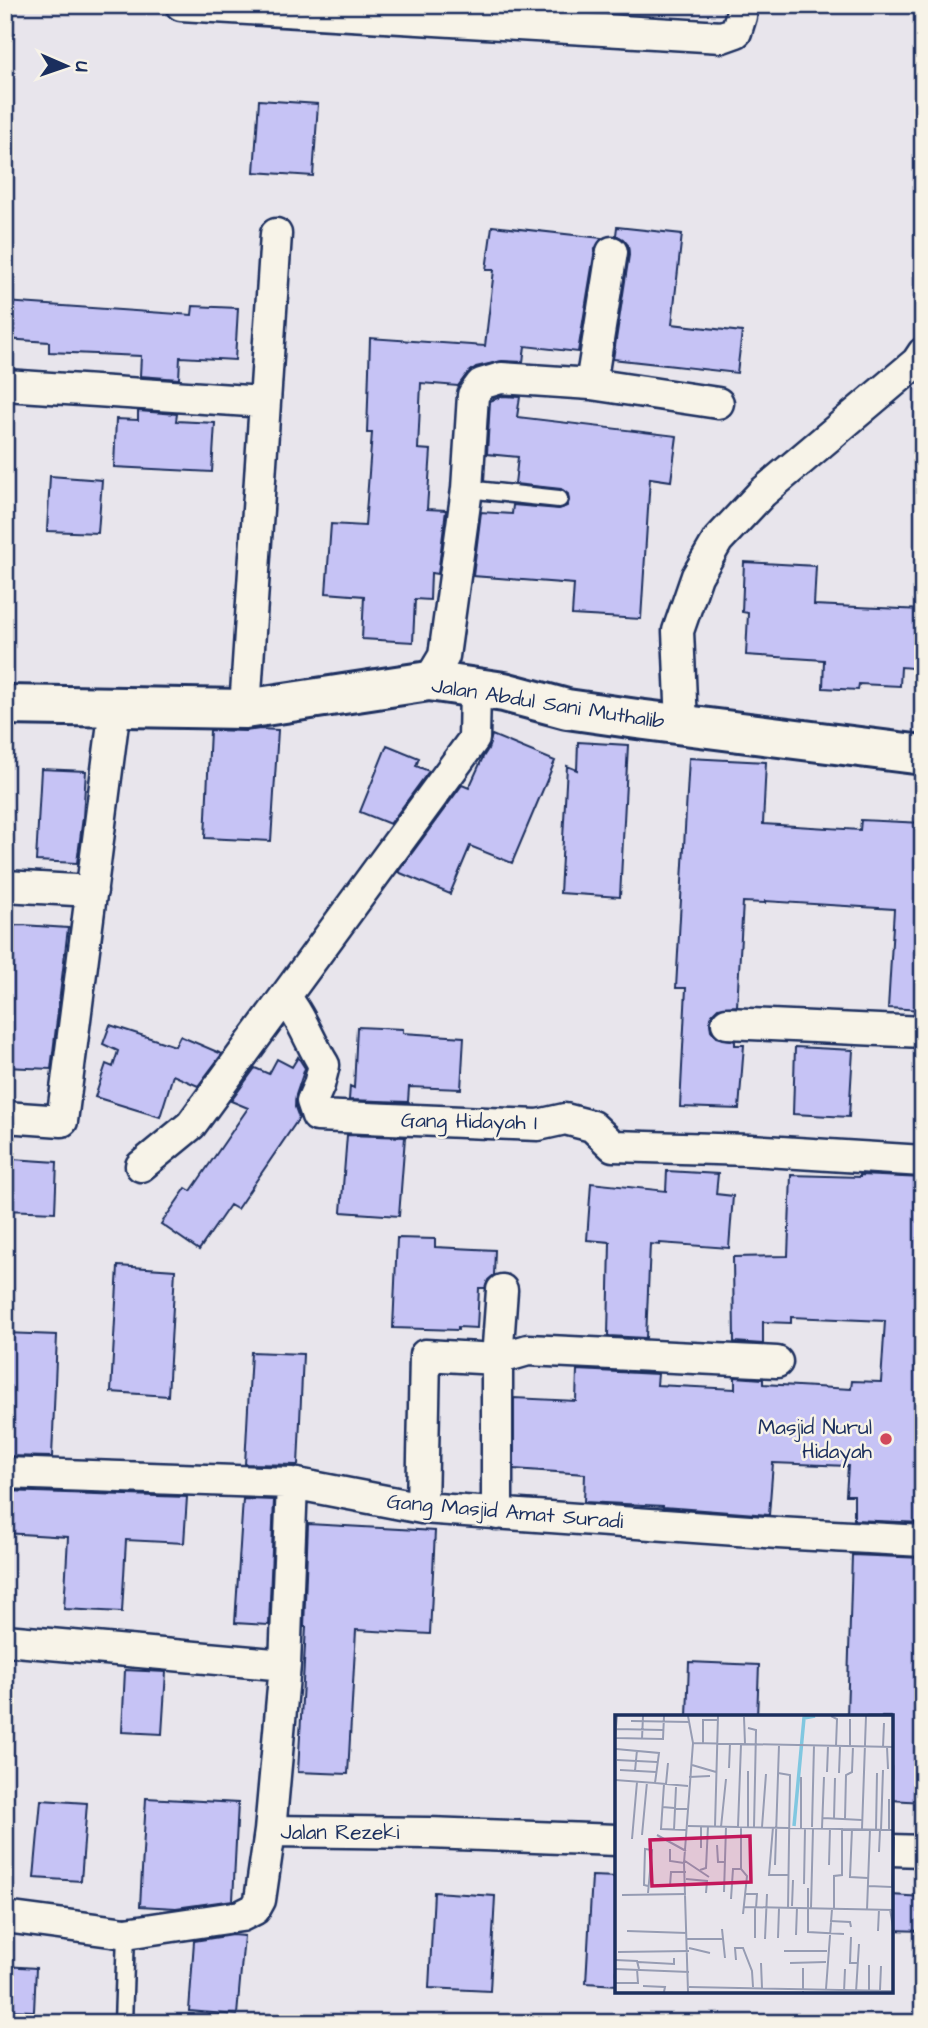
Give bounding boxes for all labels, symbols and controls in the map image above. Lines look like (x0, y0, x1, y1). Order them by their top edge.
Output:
north arrow (32, 32, 102, 102)
text: U (68, 61, 95, 73)
street label: Jalan Abdul Sani Muthalib (429, 671, 667, 736)
street label: Gang Hidayah I (400, 1106, 537, 1139)
place label: Masjid Nurul Hidayah (758, 1413, 873, 1468)
marker: Masjid Nurul Hidayah (878, 1431, 894, 1447)
street label: Gang Masjid Amat Suradi (385, 1487, 624, 1538)
inset map (615, 1715, 893, 1993)
street label: Jalan Rezeki (281, 1818, 399, 1847)

